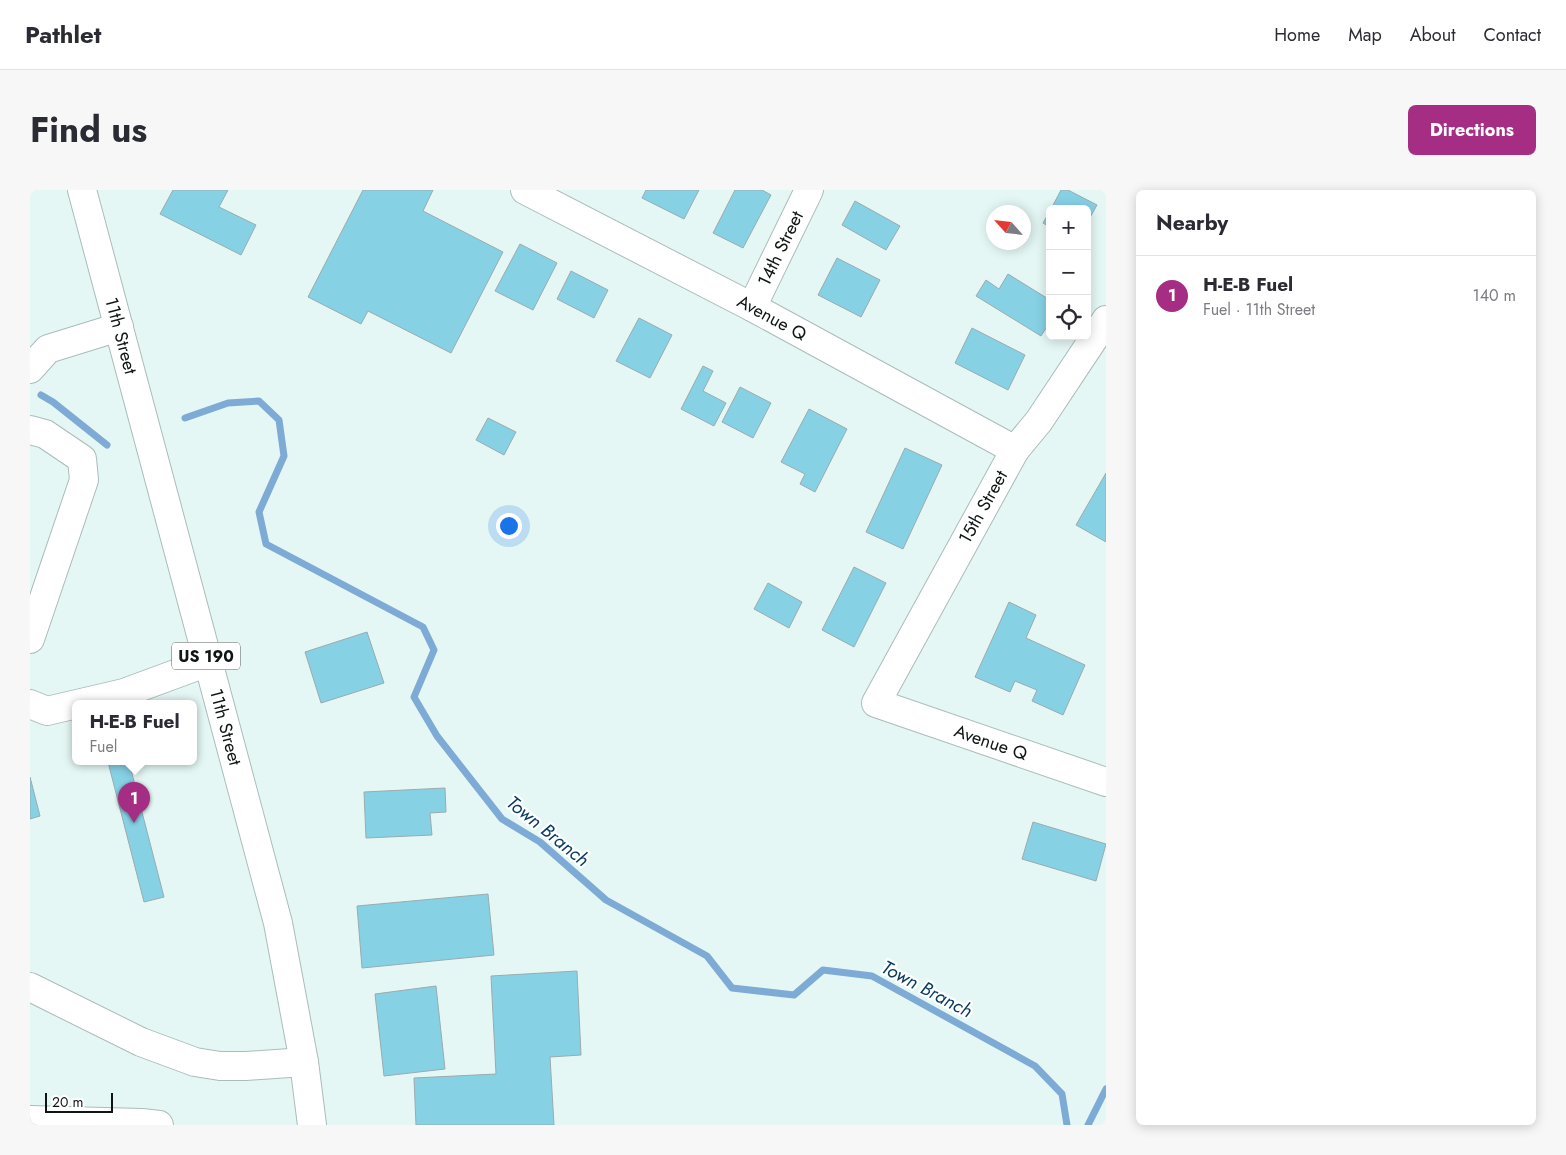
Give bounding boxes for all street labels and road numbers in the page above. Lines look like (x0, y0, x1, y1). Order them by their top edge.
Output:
street label: 14th Street (751, 206, 810, 291)
street label: Avenue Q (732, 288, 812, 348)
street label: 11th Street (98, 295, 144, 378)
street label: 15th Street (952, 465, 1014, 548)
road number: US 190 (172, 642, 240, 670)
street label: 11th Street (203, 686, 248, 769)
street label: Avenue Q (951, 718, 1032, 767)

